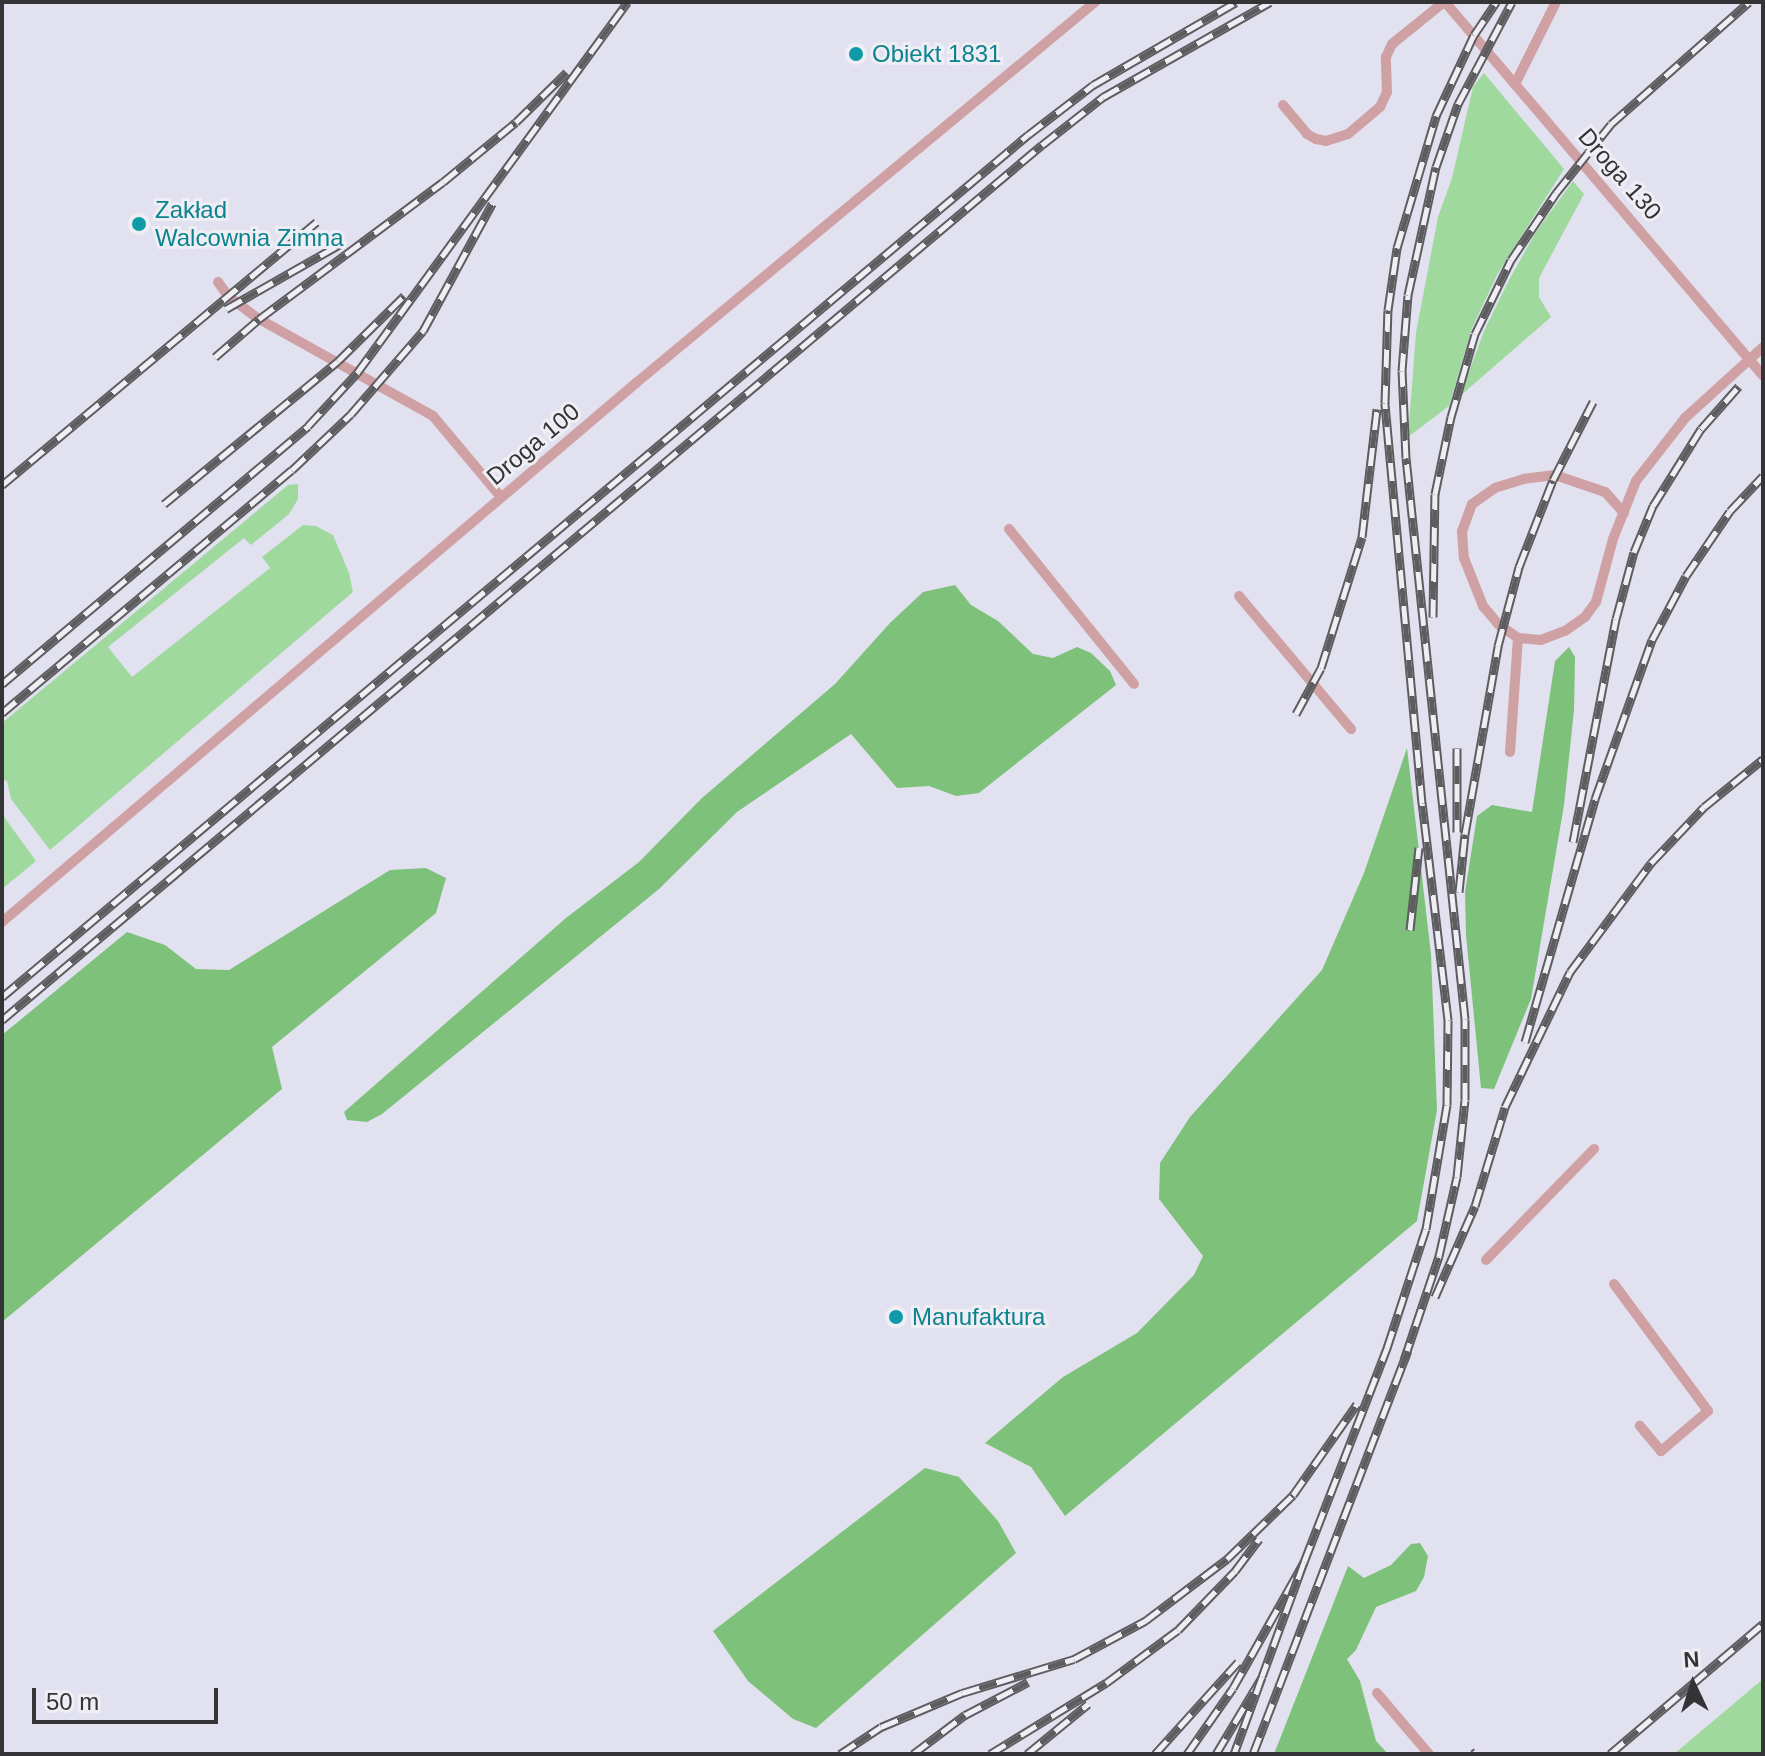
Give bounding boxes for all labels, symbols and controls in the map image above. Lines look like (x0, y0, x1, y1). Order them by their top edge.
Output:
place label: Obiekt 1831 (872, 40, 1001, 68)
marker: Obiekt 1831 (847, 45, 865, 63)
street label: Droga 130 (1572, 122, 1668, 226)
place label: Zakład Walcownia Zimna (155, 196, 343, 252)
marker: Zakład Walcownia Zimna (130, 215, 148, 233)
street label: Droga 100 (481, 397, 585, 491)
place label: Manufaktura (912, 1303, 1045, 1331)
marker: Manufaktura (887, 1308, 905, 1326)
north arrow (1653, 1644, 1733, 1724)
text: N (1682, 1647, 1700, 1673)
scale bar (36, 1672, 222, 1722)
text: 50 m (46, 1688, 99, 1715)

